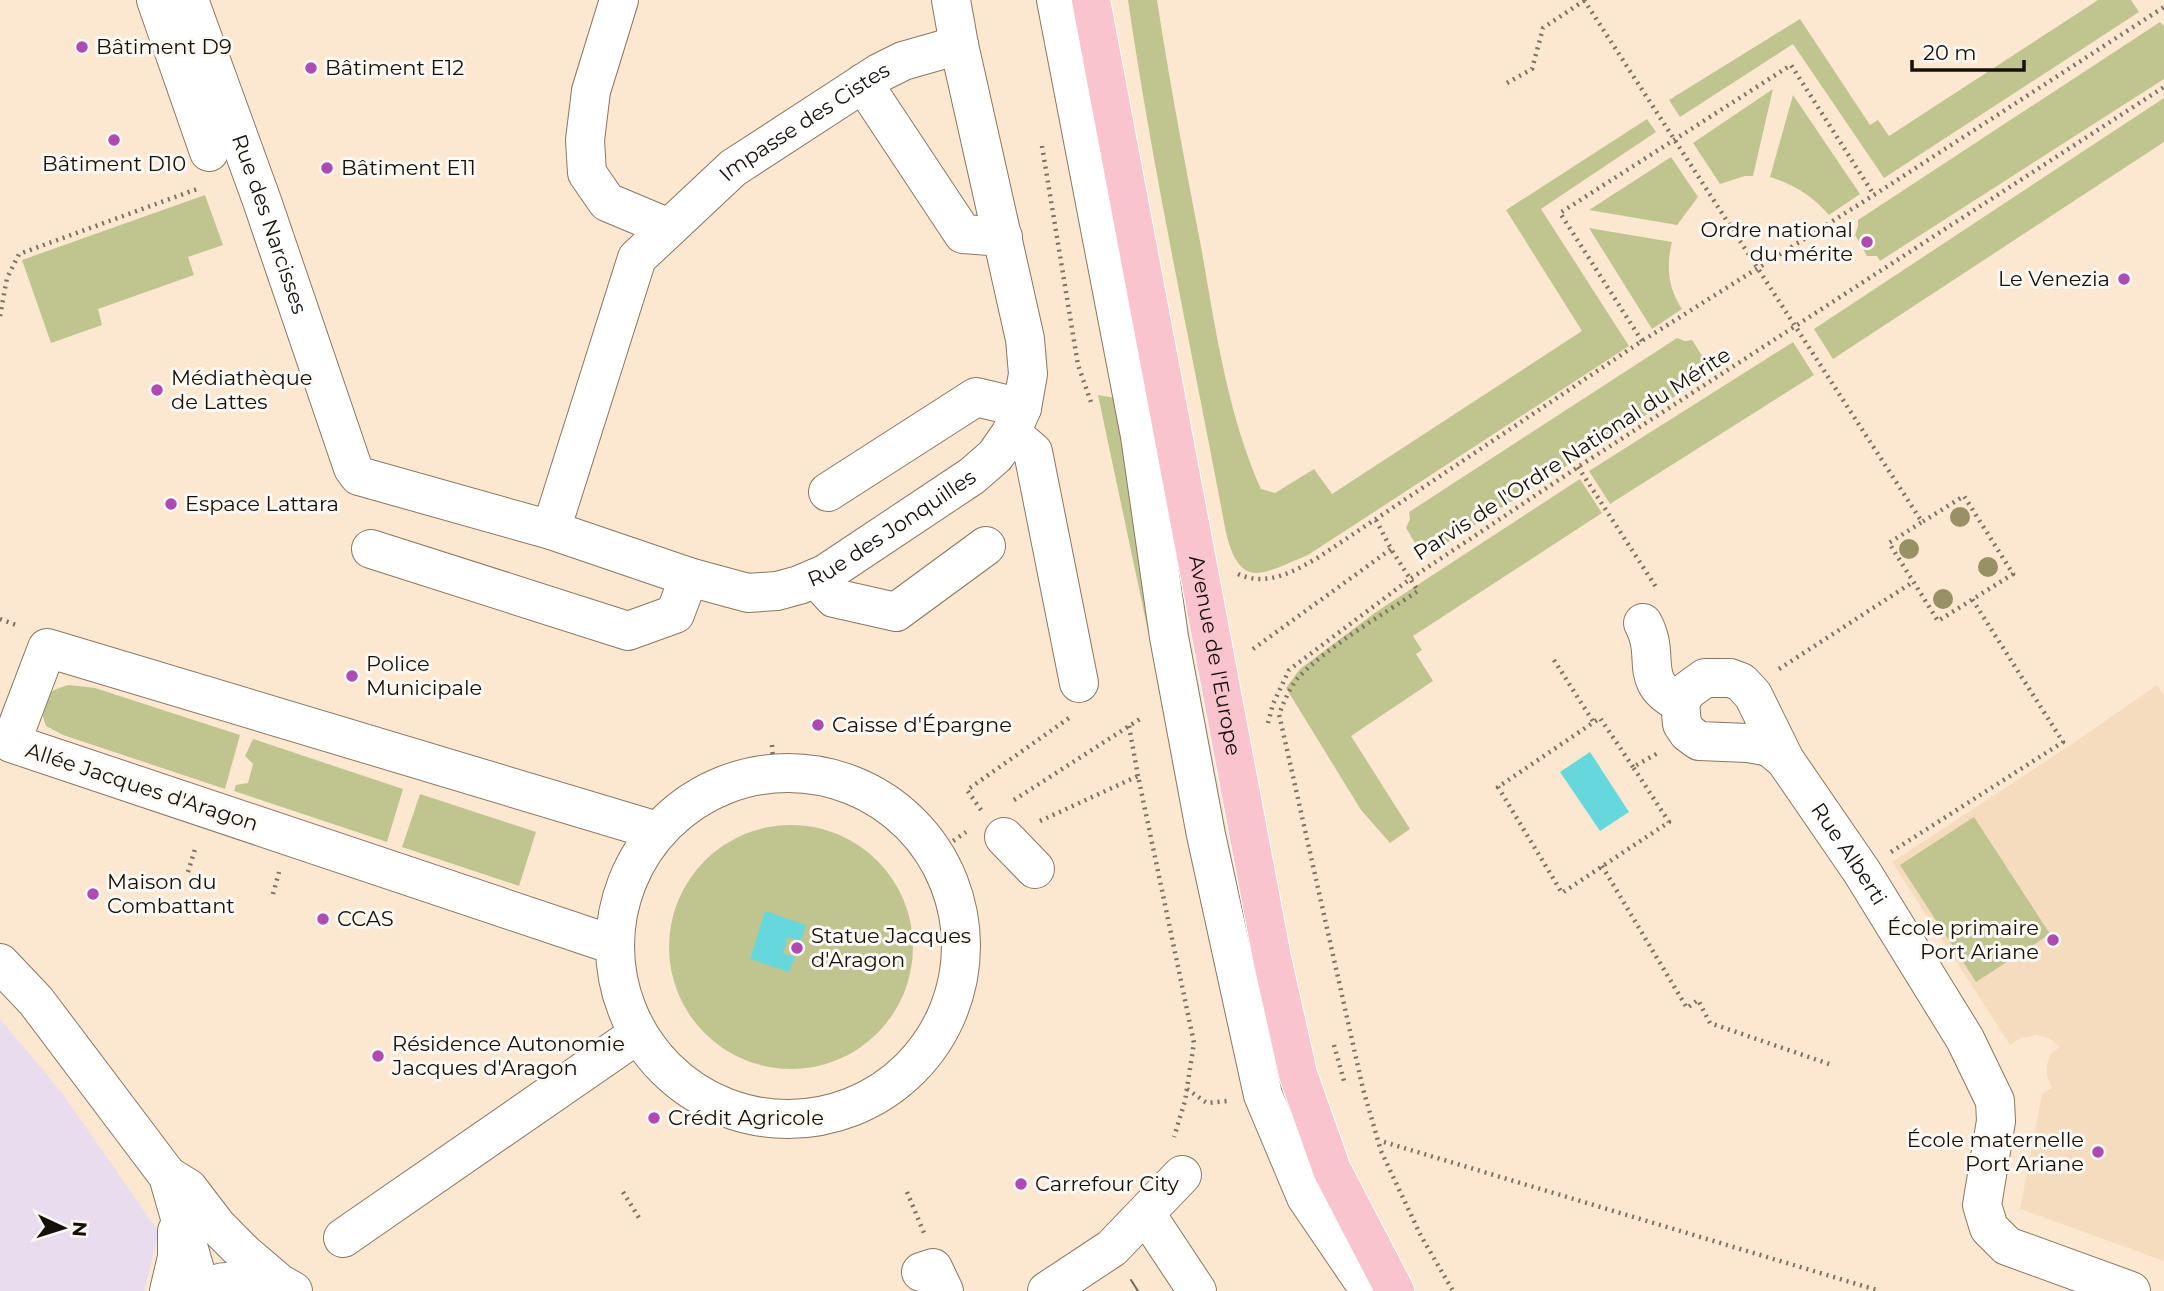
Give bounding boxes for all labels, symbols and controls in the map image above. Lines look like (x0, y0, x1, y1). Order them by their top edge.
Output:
scale bar (1912, 28, 2024, 72)
place label: Bâtiment D9 (96, 34, 232, 59)
marker: Bâtiment D9 (74, 39, 90, 55)
text: 20 m (1923, 40, 1977, 65)
place label: Bâtiment E12 (325, 55, 464, 80)
street label: Impasse des Cistes (714, 57, 893, 186)
marker: Bâtiment E12 (303, 60, 319, 76)
street label: Rue des Narcisses (227, 131, 313, 317)
marker: Bâtiment D10 (106, 132, 122, 148)
place label: Bâtiment D10 (42, 151, 186, 176)
place label: Bâtiment E11 (341, 155, 476, 180)
marker: Bâtiment E11 (319, 160, 335, 176)
place label: Ordre national du mérite (1700, 217, 1853, 266)
marker: Ordre national du mérite (1859, 234, 1875, 250)
place label: Le Venezia (1998, 266, 2110, 291)
marker: Le Venezia (2116, 271, 2132, 287)
street label: Parvis de l'Ordre National du Mérite (1409, 342, 1735, 566)
place label: Médiathèque de Lattes (171, 365, 312, 414)
marker: Médiathèque de Lattes (149, 382, 165, 398)
street label: Rue des Jonquilles (804, 464, 980, 592)
place label: Espace Lattara (185, 491, 339, 516)
marker: Espace Lattara (163, 496, 179, 512)
street label: Avenue de l'Europe (1184, 553, 1246, 758)
place label: Police Municipale (366, 651, 482, 700)
marker: Police Municipale (344, 668, 360, 684)
place label: Caisse d'Épargne (832, 712, 1012, 737)
marker: Caisse d'Épargne (810, 717, 826, 733)
street label: Allée Jacques d'Aragon (23, 737, 262, 836)
street label: Rue Alberti (1806, 798, 1892, 910)
place label: Maison du Combattant (107, 869, 235, 918)
marker: Maison du Combattant (85, 886, 101, 902)
place label: CCAS (337, 906, 394, 931)
marker: CCAS (315, 911, 331, 927)
place label: École primaire Port Ariane (1887, 915, 2039, 964)
place label: Statue Jacques d'Aragon (811, 923, 971, 972)
marker: École primaire Port Ariane (2045, 932, 2061, 948)
marker: Statue Jacques d'Aragon (789, 940, 805, 956)
place label: Résidence Autonomie Jacques d'Aragon (391, 1031, 625, 1080)
marker: Résidence Autonomie Jacques d'Aragon (370, 1048, 386, 1064)
place label: Crédit Agricole (668, 1105, 824, 1130)
marker: Crédit Agricole (646, 1110, 662, 1126)
place label: École maternelle Port Ariane (1907, 1127, 2084, 1176)
marker: École maternelle Port Ariane (2090, 1144, 2106, 1160)
place label: Carrefour City (1035, 1171, 1179, 1196)
marker: Carrefour City (1013, 1176, 1029, 1192)
north arrow (28, 1193, 98, 1263)
text: N (67, 1221, 91, 1238)

